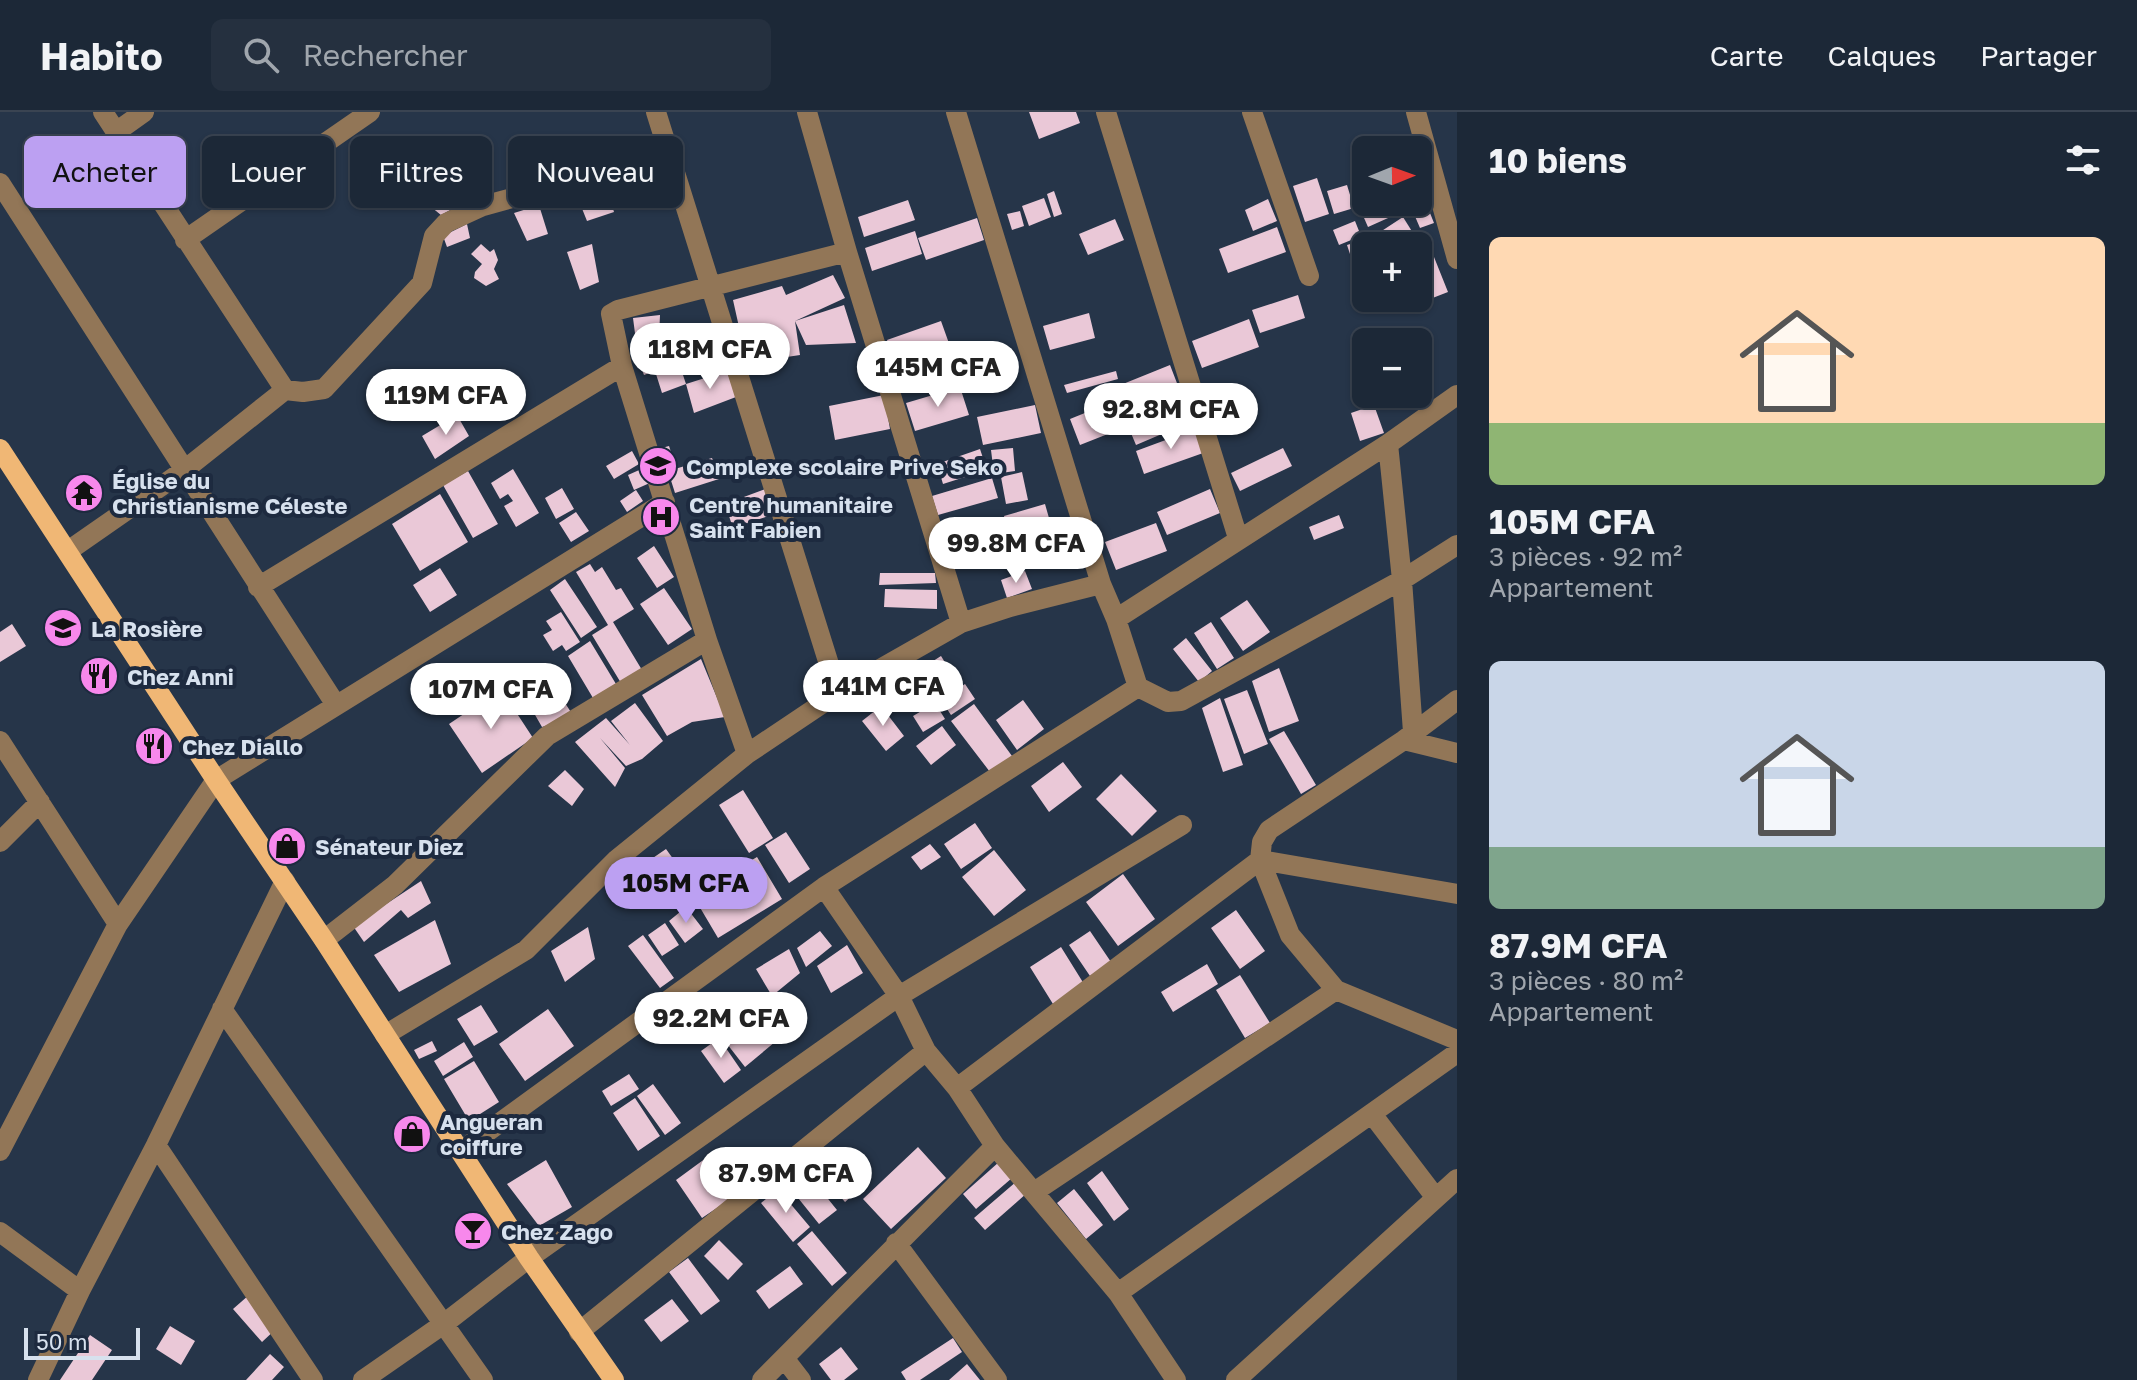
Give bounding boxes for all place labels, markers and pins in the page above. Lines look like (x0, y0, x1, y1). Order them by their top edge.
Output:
pin: 118M CFA (627, 323, 793, 391)
pin: 145M CFA (855, 341, 1021, 409)
pin: 119M CFA (363, 369, 529, 437)
pin: 92.8M CFA (1079, 383, 1263, 451)
school or university icon: Complexe scolaire Prive Seko (637, 445, 679, 487)
place label: Complexe scolaire Prive Seko (686, 453, 1003, 480)
place label: Église du Christianisme Céleste (112, 467, 348, 519)
temple icon: Église du Christianisme Céleste (63, 472, 105, 514)
place label: Centre humanitaire Saint Fabien (689, 491, 893, 543)
hospital icon: Centre humanitaire Saint Fabien (640, 496, 682, 538)
pin: 99.8M CFA (924, 517, 1108, 585)
school or university icon: La Rosière (42, 607, 84, 649)
place label: La Rosière (91, 615, 203, 642)
restaurant icon: Chez Anni (78, 655, 120, 697)
pin: 141M CFA (800, 660, 966, 728)
place label: Chez Anni (127, 663, 234, 690)
pin: 107M CFA (408, 663, 574, 731)
restaurant icon: Chez Diallo (133, 725, 175, 767)
place label: Chez Diallo (182, 733, 303, 760)
shop icon: Sénateur Diez (266, 825, 308, 867)
place label: Sénateur Diez (315, 833, 464, 860)
pin: 105M CFA (603, 857, 769, 925)
pin: 92.2M CFA (629, 992, 813, 1060)
place label: Angueran coiffure (440, 1108, 543, 1160)
shop icon: Angueran coiffure (391, 1113, 433, 1155)
pin: 87.9M CFA (694, 1147, 878, 1215)
bar icon: Chez Zago (452, 1210, 494, 1252)
place label: Chez Zago (501, 1218, 613, 1245)

